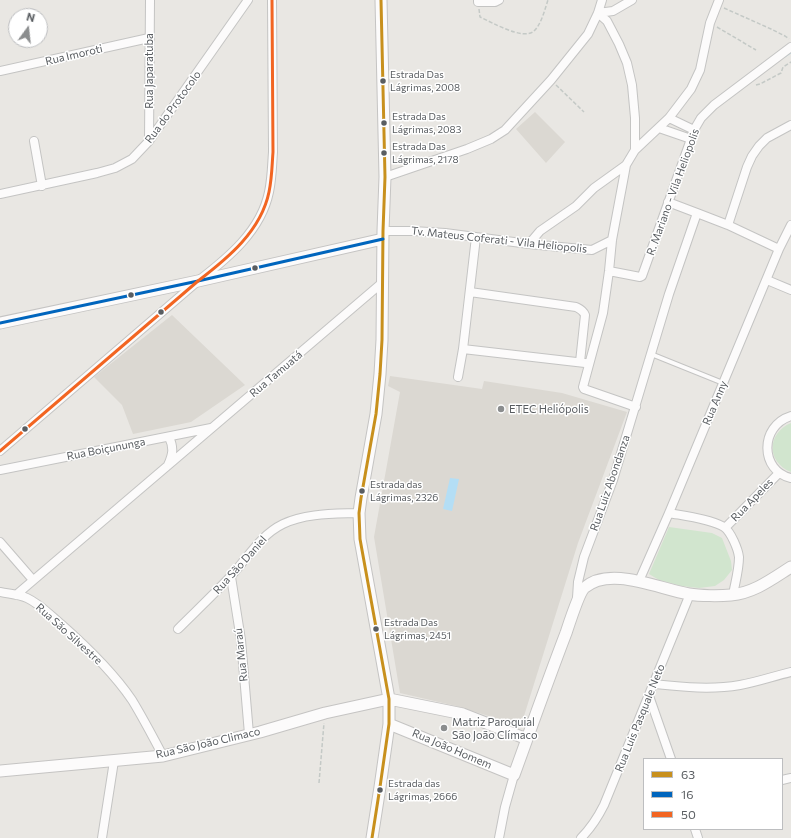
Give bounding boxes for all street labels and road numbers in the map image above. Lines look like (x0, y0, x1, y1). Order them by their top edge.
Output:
street label: Rua Japaratuba (142, 33, 156, 109)
street label: Rua Imoroti (44, 42, 104, 68)
street label: Rua do Protocolo (142, 68, 204, 146)
street label: R. Mariano - Vila Heliopolis (644, 127, 702, 257)
street label: Tv. Mateus Coferati - Vila Heliopolis (410, 224, 588, 256)
street label: Rua Tamuatá (247, 348, 305, 400)
street label: Rua Anny (700, 379, 730, 427)
street label: Rua Luiz Abondanza (587, 433, 633, 533)
street label: Rua Boiçununga (66, 435, 146, 463)
street label: Rua Apeles (728, 476, 776, 524)
street label: Rua São Daniel (210, 533, 270, 597)
street label: Rua São Silvestre (33, 601, 105, 667)
street label: Rua Maraú (232, 628, 250, 682)
street label: Rua Luis Pasquale Neto (612, 662, 668, 774)
street label: Rua São João Climaco (154, 725, 262, 761)
street label: Rua João Homem (410, 726, 494, 772)

